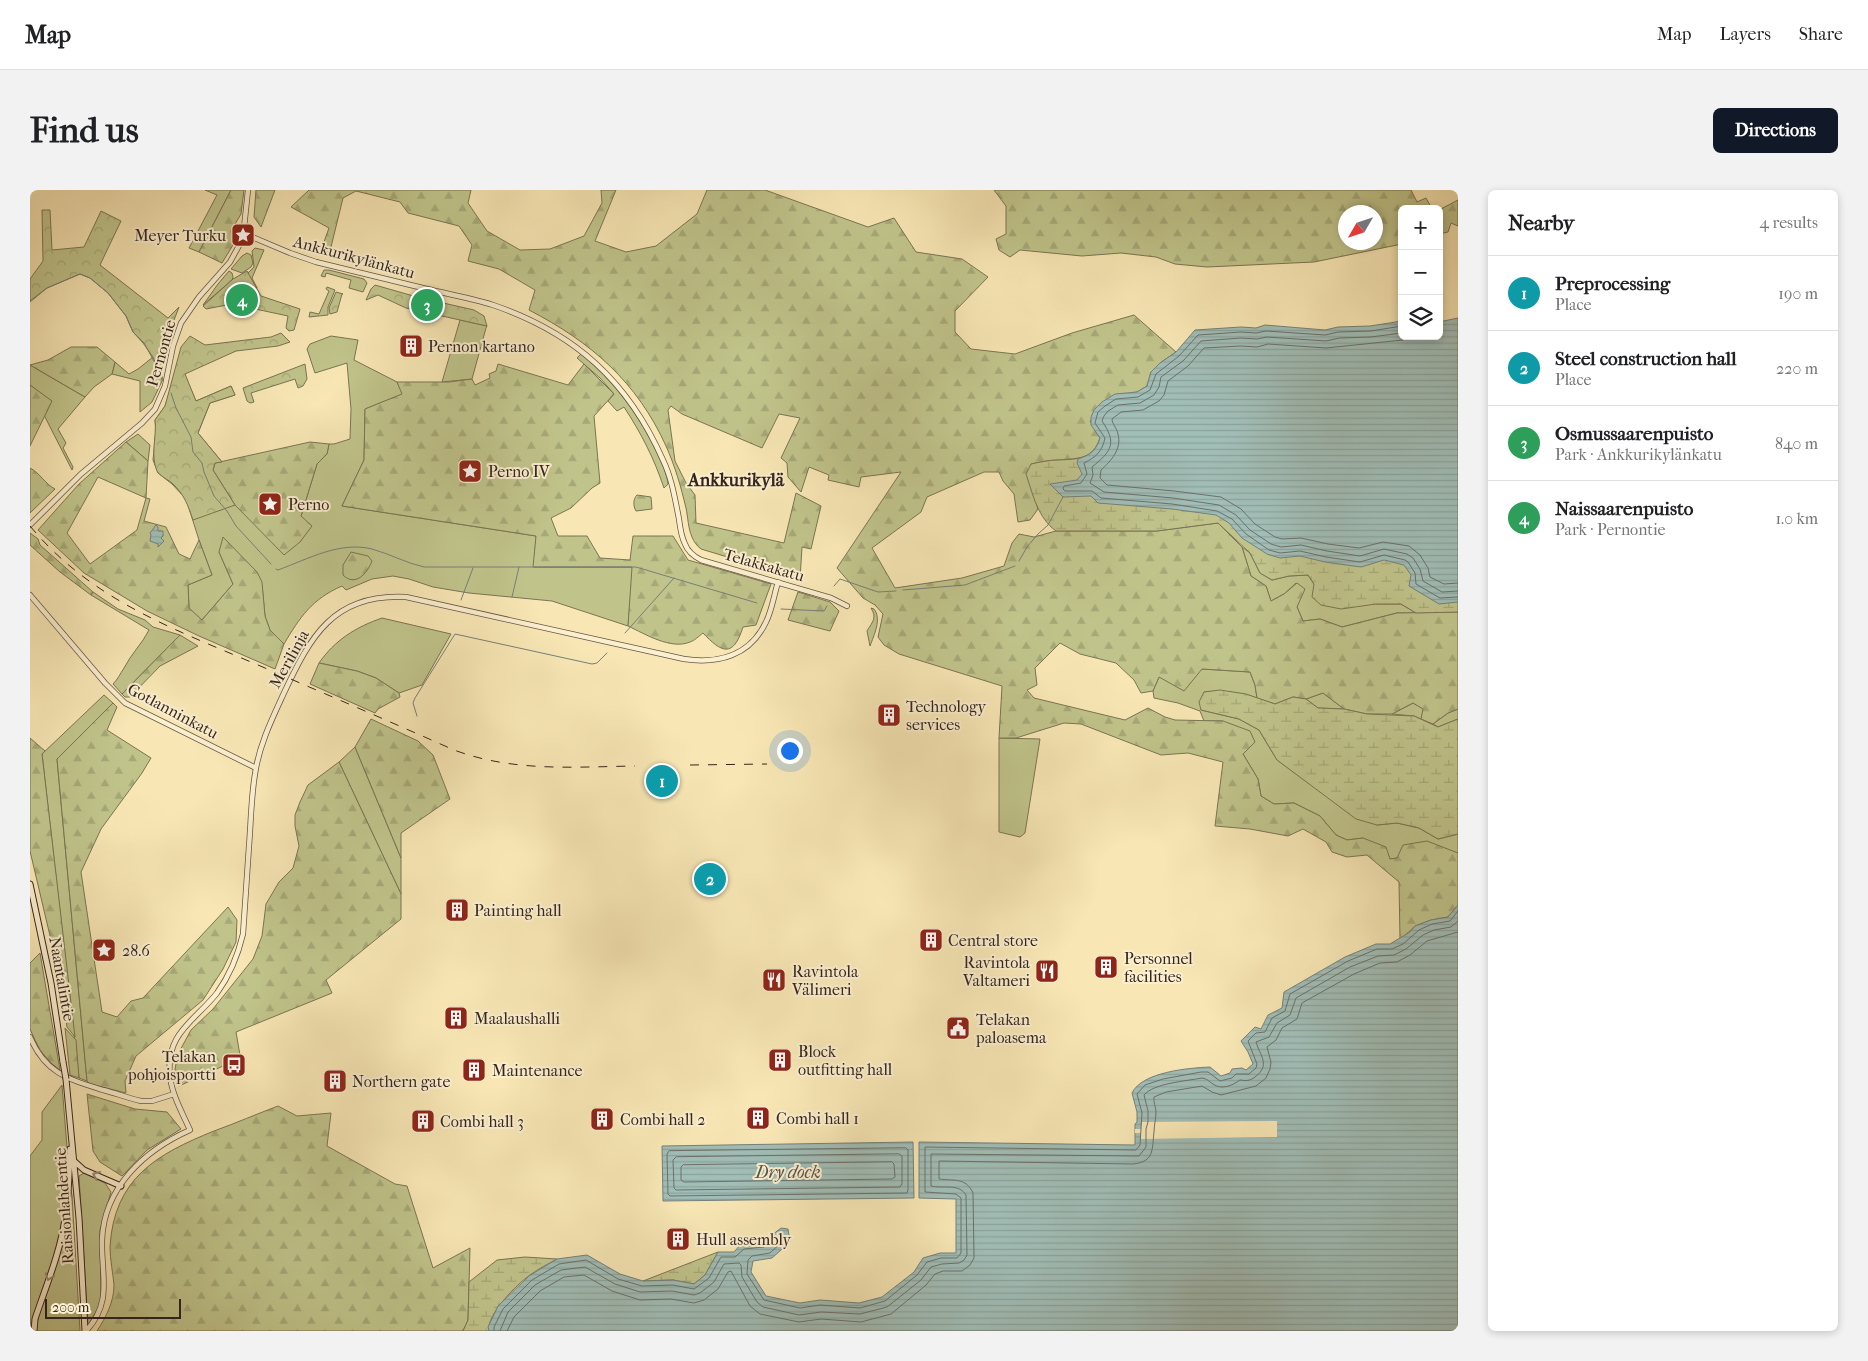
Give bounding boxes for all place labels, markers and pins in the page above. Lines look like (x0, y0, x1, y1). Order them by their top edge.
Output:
place icon: Meyer Turku (230, 222, 256, 248)
place label: Meyer Turku (134, 226, 226, 245)
pin: 4 (226, 281, 258, 319)
pin: 3 (411, 286, 443, 324)
building icon: Pernon kartano (398, 333, 424, 359)
place label: Pernon kartano (428, 337, 535, 356)
place icon: Perno IV (457, 458, 483, 484)
place label: Perno IV (488, 462, 550, 481)
place icon: Perno (257, 491, 283, 517)
place label: Perno (288, 495, 329, 514)
place label: Technology services (906, 697, 987, 734)
building icon: Technology services (876, 702, 902, 728)
pin: 1 (646, 762, 678, 800)
pin: 2 (694, 860, 726, 898)
building icon: Painting hall (444, 897, 470, 923)
place label: Painting hall (474, 901, 562, 920)
building icon: Central store (918, 927, 944, 953)
place label: Central store (948, 931, 1038, 950)
place icon: 28.6 (91, 937, 117, 963)
place label: 28.6 (122, 941, 150, 960)
place label: Personnel facilities (1124, 949, 1193, 986)
place label: Ravintola Valtameri (962, 953, 1031, 990)
building icon: Personnel facilities (1093, 954, 1119, 980)
restaurant icon: Ravintola Valtameri (1034, 958, 1060, 984)
place label: Ravintola Välimeri (791, 962, 859, 999)
restaurant icon: Ravintola Välimeri (761, 967, 787, 993)
building icon: Maalaushalli (443, 1005, 469, 1031)
place label: Maalaushalli (474, 1009, 560, 1028)
place label: Telakan paloasema (975, 1010, 1047, 1047)
public building icon: Telakan paloasema (945, 1015, 971, 1041)
place label: Block outfitting hall (798, 1042, 893, 1079)
place label: Telakan pohjoisportti (127, 1047, 217, 1084)
building icon: Block outfitting hall (767, 1047, 793, 1073)
bus stop icon: Telakan pohjoisportti (221, 1052, 247, 1078)
building icon: Maintenance (461, 1057, 487, 1083)
place label: Maintenance (492, 1061, 583, 1080)
building icon: Northern gate (322, 1068, 348, 1094)
place label: Northern gate (352, 1072, 450, 1091)
building icon: Combi hall 1 (745, 1105, 771, 1131)
building icon: Combi hall 2 (589, 1106, 615, 1132)
building icon: Combi hall 3 (410, 1108, 436, 1134)
place label: Combi hall 1 (776, 1109, 859, 1128)
place label: Combi hall 2 (620, 1110, 705, 1129)
place label: Combi hall 3 (440, 1112, 524, 1131)
building icon: Hull assembly (665, 1226, 691, 1252)
place label: Hull assembly (696, 1230, 792, 1249)

